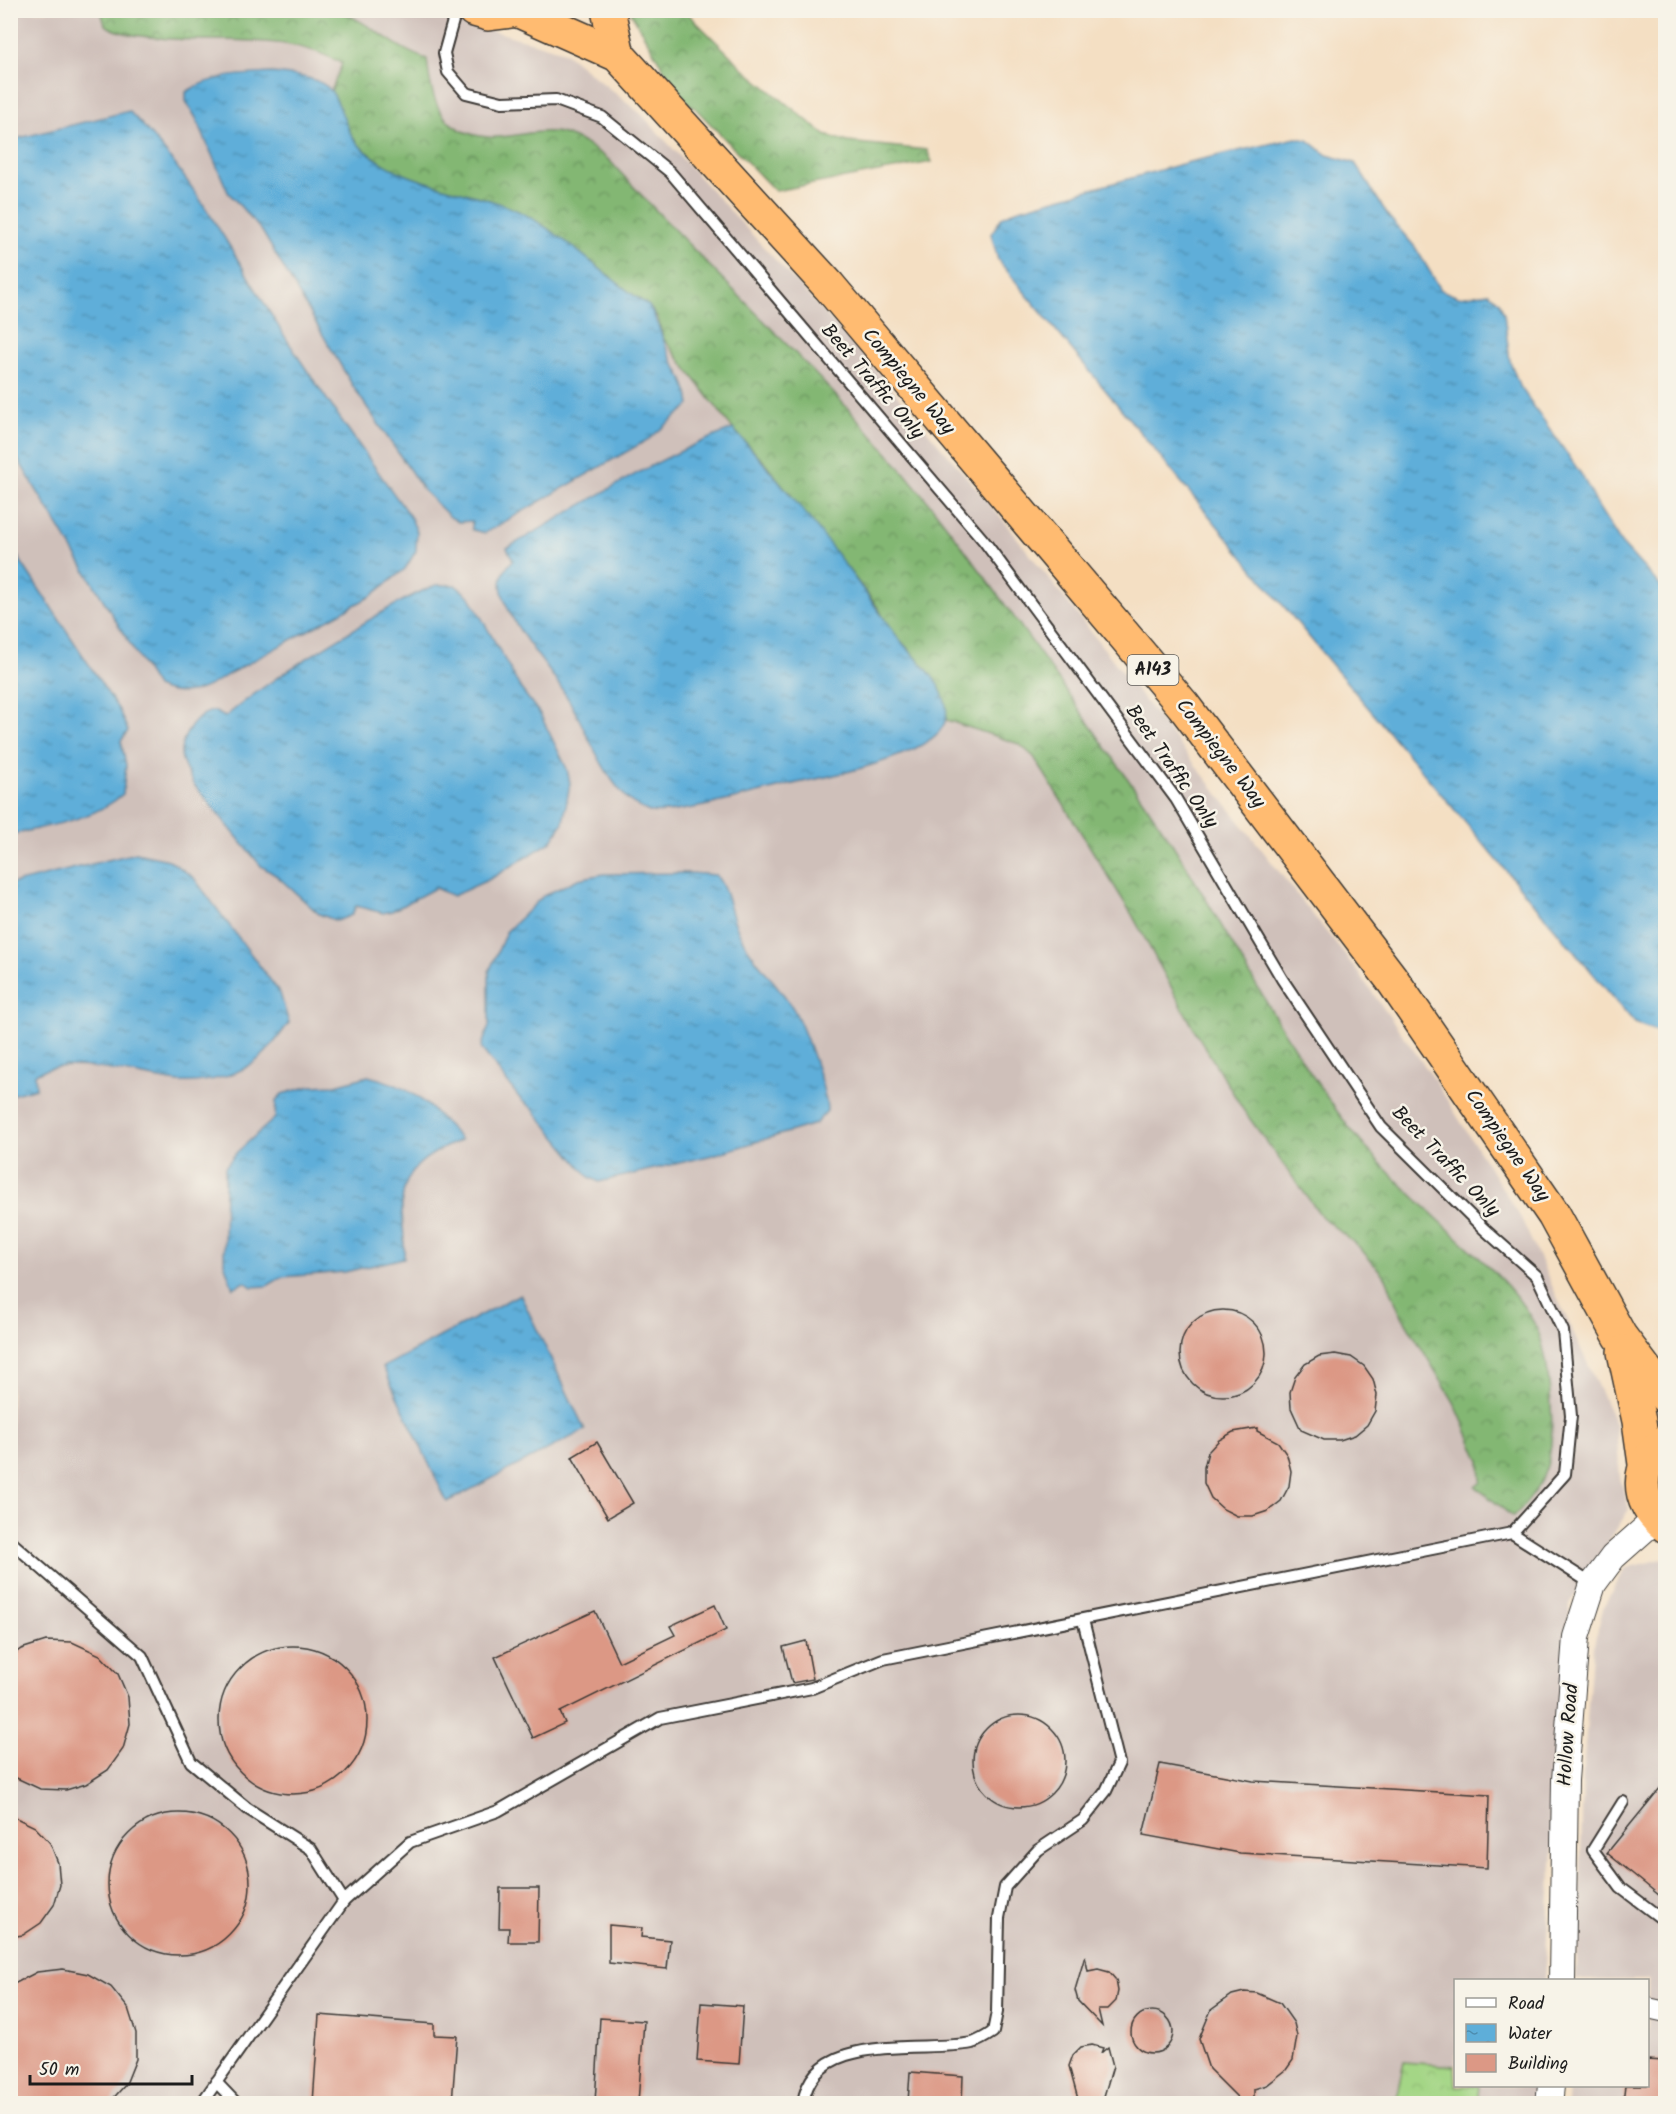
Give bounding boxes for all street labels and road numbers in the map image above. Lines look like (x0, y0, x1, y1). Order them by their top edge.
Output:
street label: Beet Traffic Only (812, 317, 932, 448)
street label: Compiegne Way (853, 321, 963, 443)
road number: A143 (1128, 655, 1178, 685)
street label: Compiegne Way (1167, 692, 1274, 816)
street label: Beet Traffic Only (1116, 698, 1226, 836)
street label: Compiegne Way (1456, 1083, 1558, 1210)
street label: Beet Traffic Only (1383, 1099, 1507, 1226)
street label: Hollow Road (1549, 1682, 1589, 1787)

